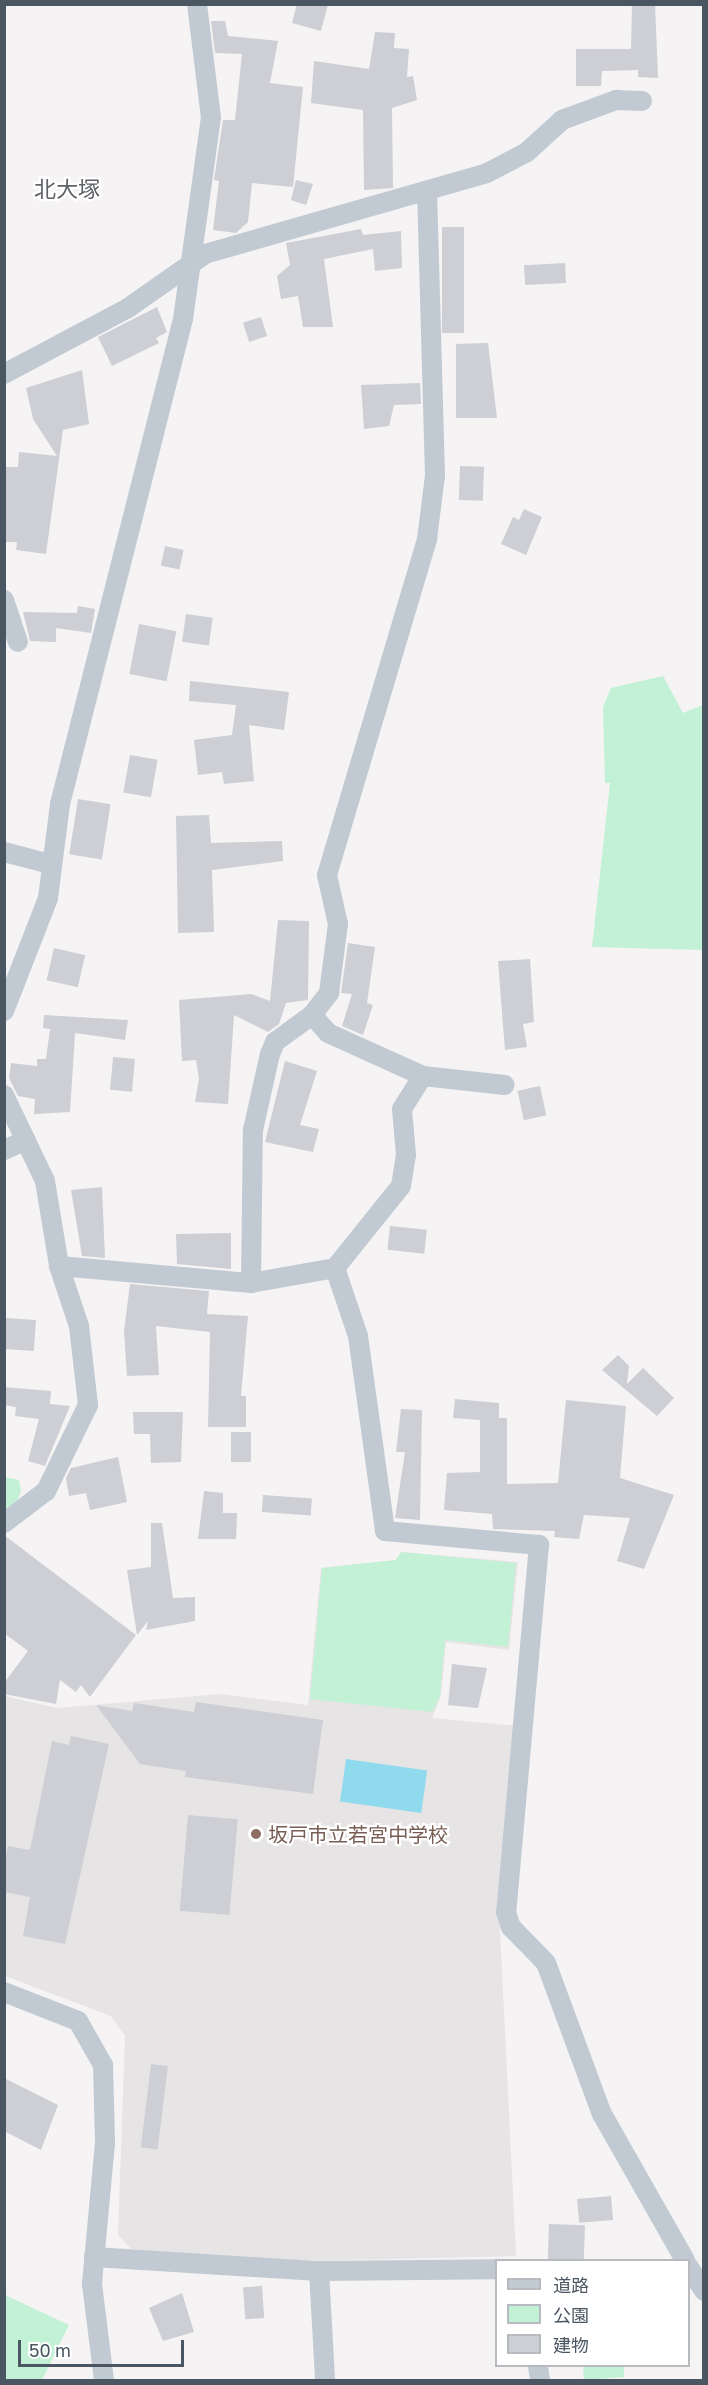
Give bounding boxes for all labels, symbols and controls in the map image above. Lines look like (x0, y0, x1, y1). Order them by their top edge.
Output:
district label: 北大塚 (34, 176, 100, 202)
place label: 坂戸市立若宮中学校 (268, 1822, 448, 1846)
marker: 坂戸市立若宮中学校 (249, 1827, 263, 1841)
legend (495, 2259, 690, 2367)
text: 道路 (553, 2274, 589, 2296)
text: 公園 (553, 2304, 589, 2326)
scale bar (21, 2328, 188, 2366)
text: 建物 (553, 2334, 589, 2356)
text: 50 m (29, 2339, 71, 2361)

